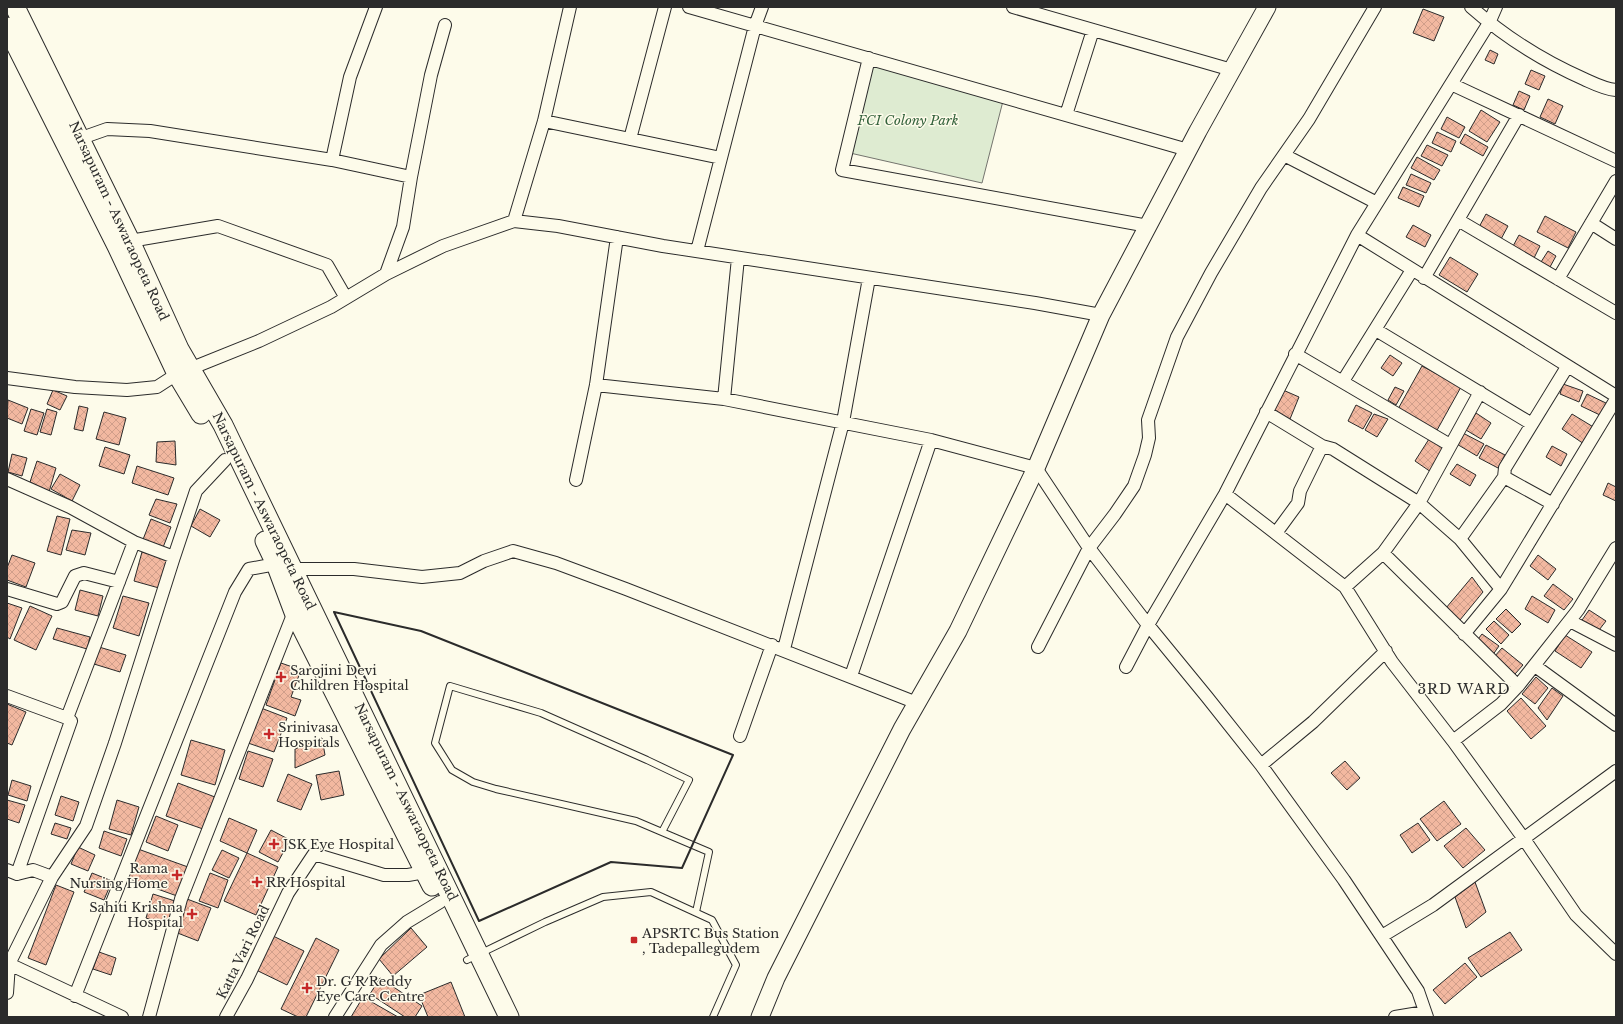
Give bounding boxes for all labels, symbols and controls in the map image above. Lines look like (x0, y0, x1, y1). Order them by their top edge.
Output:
park label: FCI Colony Park (857, 112, 959, 129)
street label: Narsapuram - Aswaraopeta Road (65, 119, 173, 324)
street label: Narsapuram - Aswaraopeta Road (209, 409, 320, 613)
place label: Sarojini Devi Children Hospital (290, 662, 409, 694)
marker: Sarojini Devi Children Hospital (275, 671, 287, 683)
district label: 3RD WARD (1417, 680, 1511, 698)
street label: Narsapuram - Aswaraopeta Road (351, 700, 462, 904)
place label: Srinivasa Hospitals (278, 719, 340, 751)
marker: Srinivasa Hospitals (263, 728, 275, 740)
place label: JSK Eye Hospital (281, 836, 394, 853)
marker: JSK Eye Hospital (268, 838, 280, 850)
place label: Rama Nursing Home (69, 860, 169, 892)
marker: Rama Nursing Home (171, 869, 183, 881)
place label: RR Hospital (266, 874, 345, 891)
marker: RR Hospital (251, 876, 263, 888)
place label: Sahiti Krishna Hospital (89, 899, 184, 931)
street label: Katta Vari Road (213, 902, 273, 1002)
marker: Sahiti Krishna Hospital (186, 908, 198, 920)
place label: APSRTC Bus Station , Tadepallegudem (641, 925, 779, 957)
marker: APSRTC Bus Station , Tadepallegudem (629, 935, 639, 945)
place label: Dr. G R Reddy Eye Care Centre (316, 973, 425, 1005)
marker: Dr. G R Reddy Eye Care Centre (301, 982, 313, 994)

